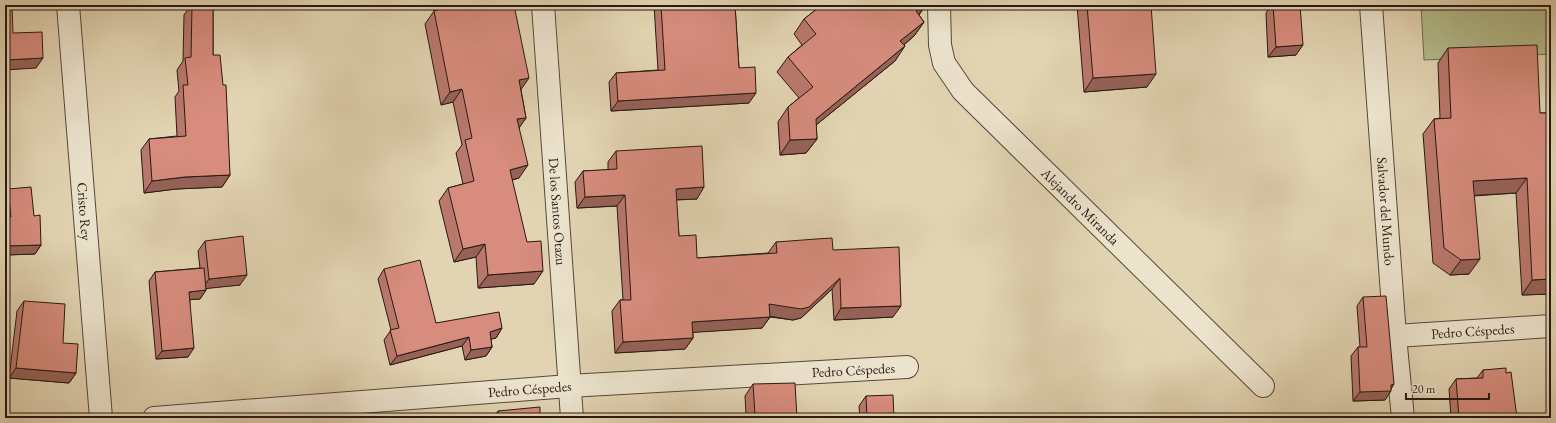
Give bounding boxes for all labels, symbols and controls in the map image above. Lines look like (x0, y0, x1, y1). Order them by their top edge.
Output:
street label: De los Santos Otazu (545, 157, 570, 266)
street label: Salvador del Mundo (1373, 157, 1399, 266)
street label: Alejandro Miranda (1037, 163, 1124, 249)
street label: Cristo Rey (73, 182, 96, 242)
street label: Pedro Céspedes (1431, 319, 1516, 343)
street label: Pedro Céspedes (811, 359, 896, 381)
scale bar (1406, 375, 1489, 401)
street label: Pedro Céspedes (488, 377, 573, 401)
text: 20 m (1412, 381, 1436, 397)

